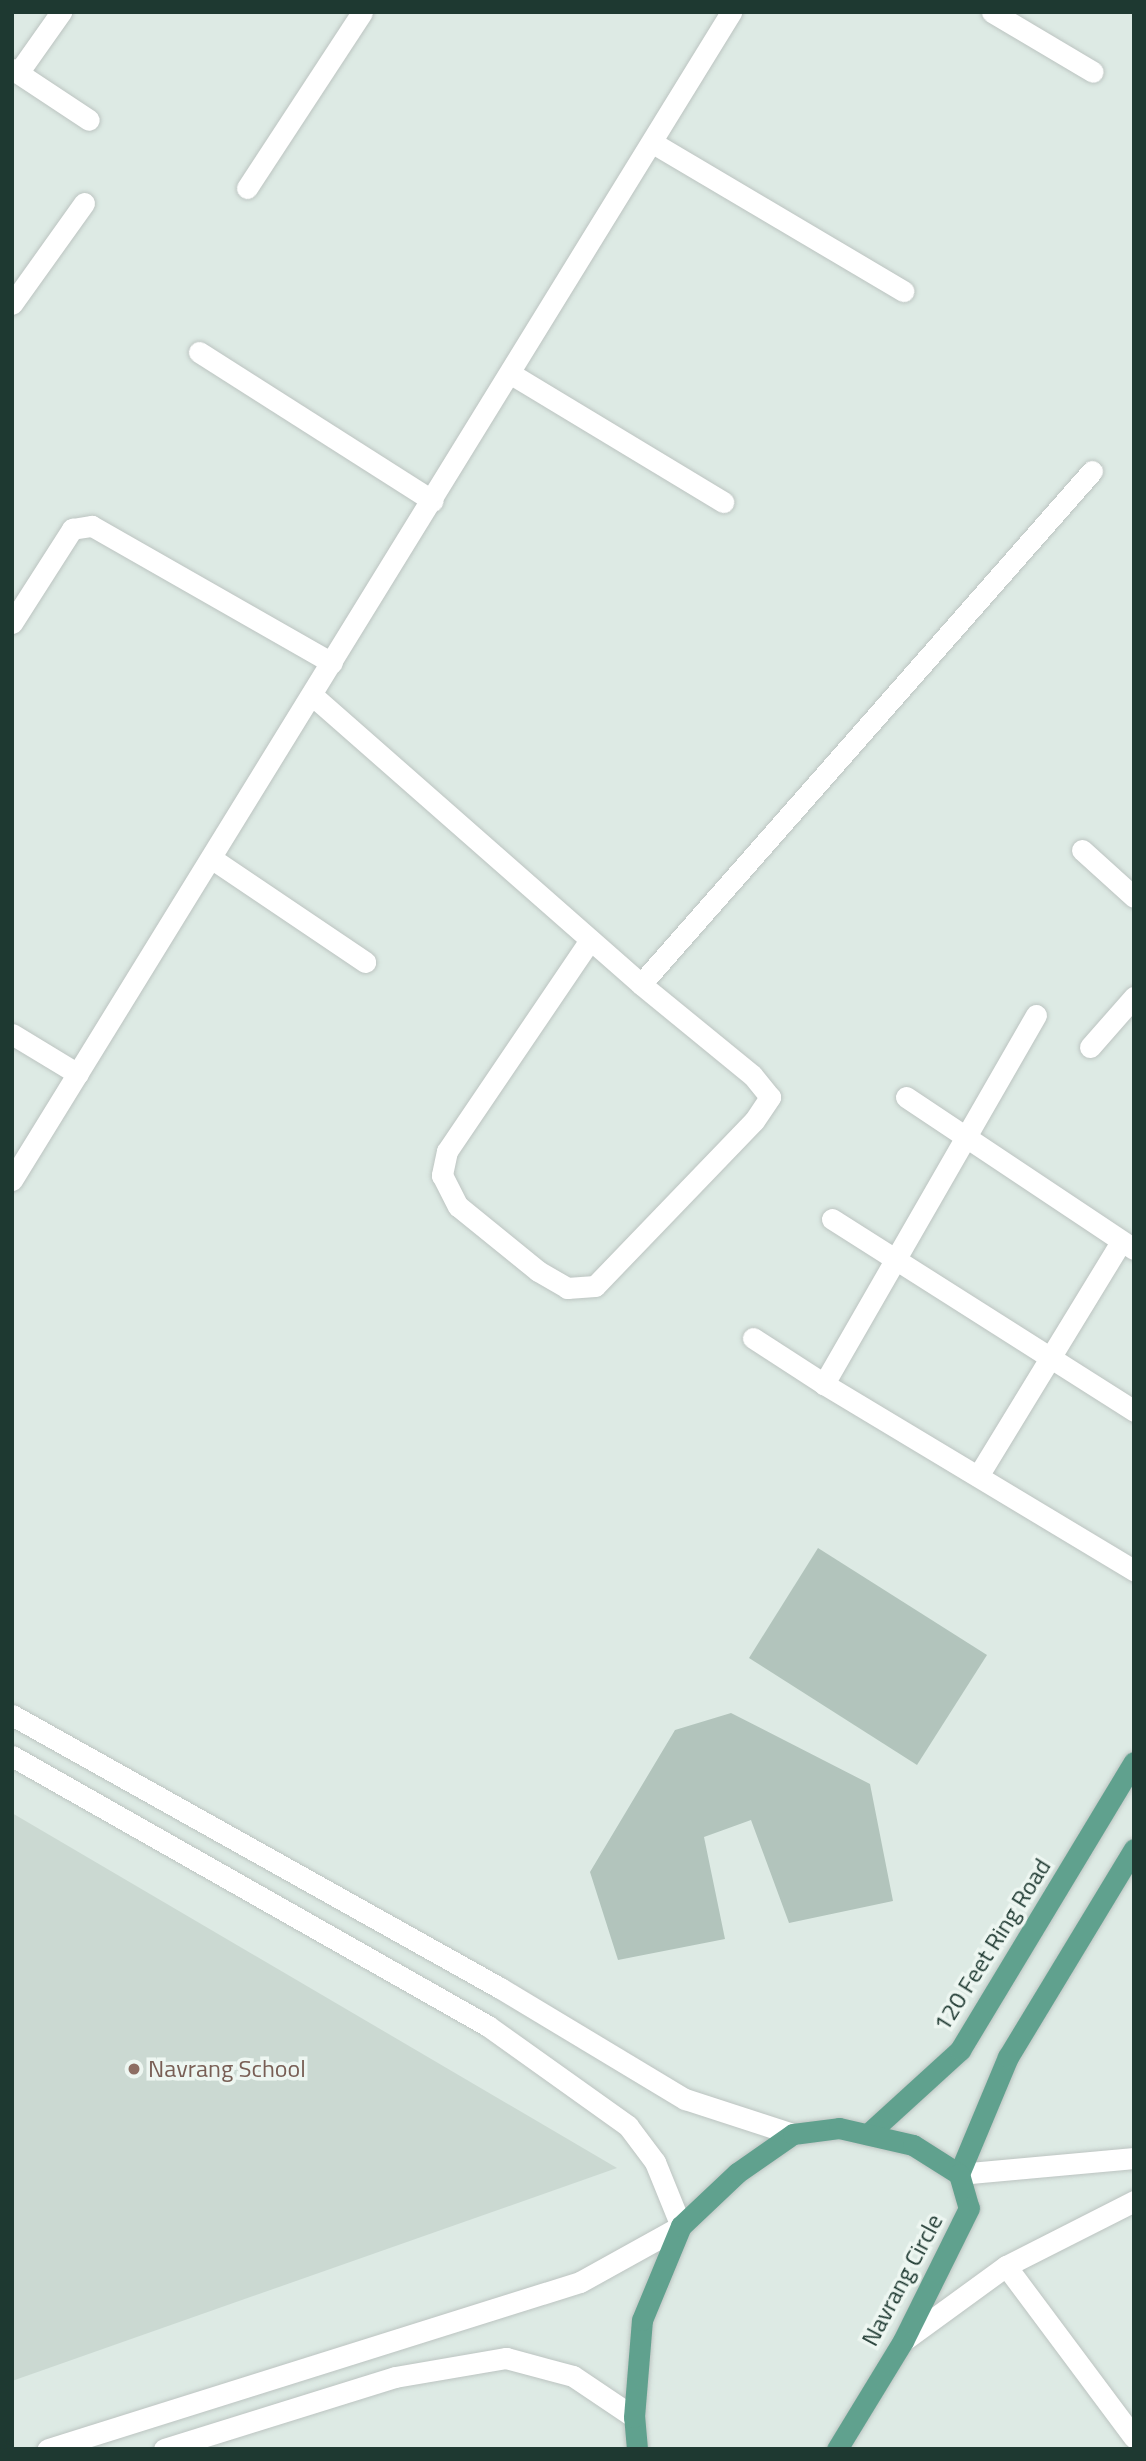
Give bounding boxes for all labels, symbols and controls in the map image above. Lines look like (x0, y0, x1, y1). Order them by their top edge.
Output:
street label: 120 Feet Ring Road (927, 1853, 1057, 2037)
place label: Navrang School (148, 2055, 306, 2083)
marker: Navrang School (126, 2061, 142, 2077)
street label: Navrang Circle (855, 2209, 949, 2351)

